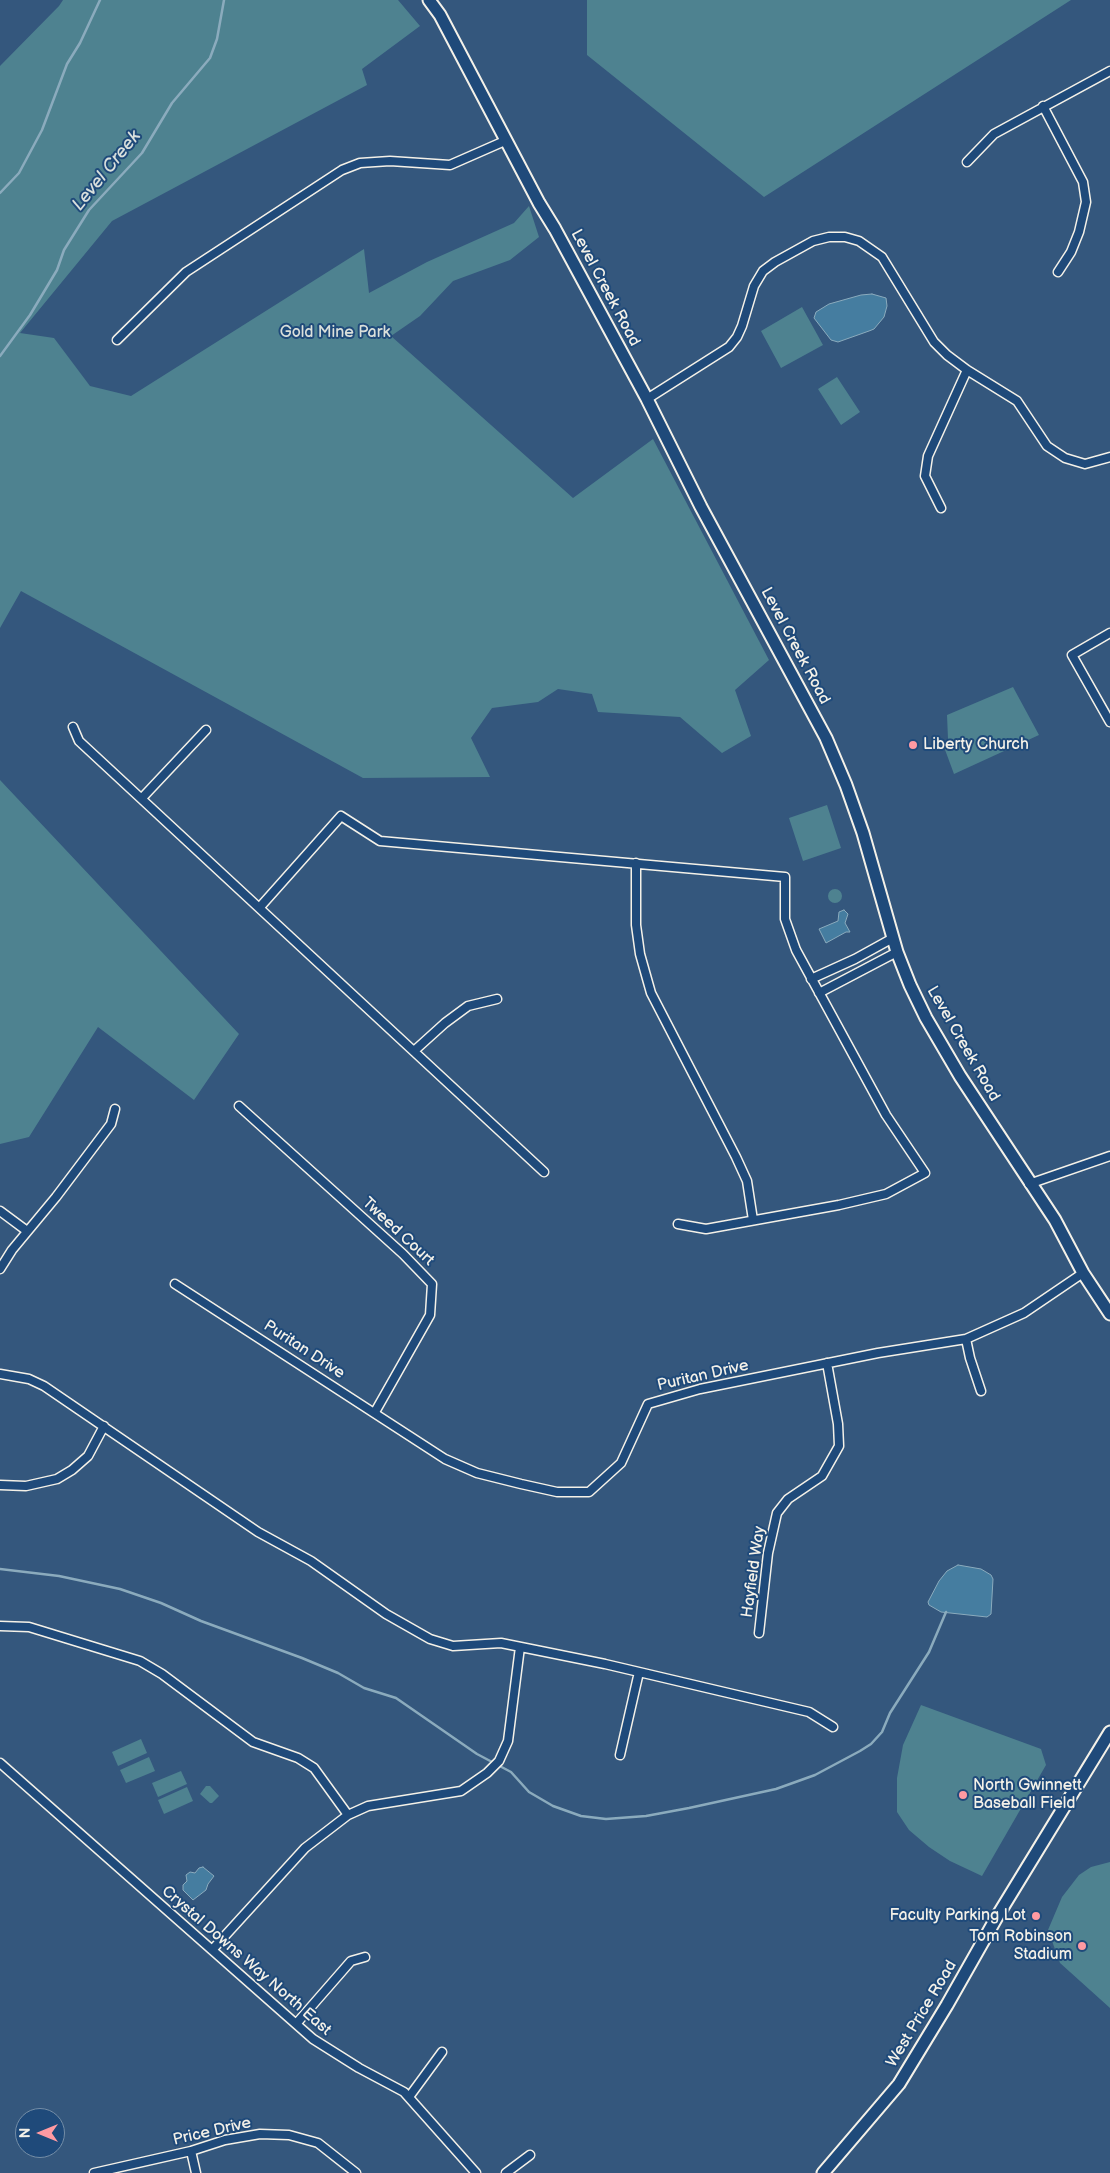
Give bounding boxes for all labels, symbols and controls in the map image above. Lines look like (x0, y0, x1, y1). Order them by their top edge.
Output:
water label: Level Creek (68, 127, 146, 215)
street label: Level Creek Road (566, 226, 644, 350)
park label: Gold Mine Park (280, 323, 390, 343)
street label: Level Creek Road (756, 584, 834, 708)
place label: Liberty Church (923, 735, 1029, 755)
marker: Liberty Church (907, 739, 919, 751)
street label: Level Creek Road (922, 983, 1004, 1105)
street label: Tweed Court (358, 1194, 438, 1270)
street label: Puritan Drive (260, 1317, 348, 1383)
street label: Puritan Drive (656, 1356, 750, 1396)
street label: Hayfield Way (738, 1525, 770, 1619)
place label: North Gwinnett Baseball Field (973, 1776, 1082, 1814)
marker: North Gwinnett Baseball Field (957, 1789, 969, 1801)
street label: Crystal Downs Way North East (157, 1882, 335, 2040)
place label: Faculty Parking Lot (889, 1906, 1026, 1926)
marker: Faculty Parking Lot (1030, 1910, 1042, 1922)
place label: Tom Robinson Stadium (969, 1927, 1072, 1965)
marker: Tom Robinson Stadium (1076, 1940, 1088, 1952)
street label: West Price Road (883, 1957, 961, 2071)
north arrow (15, 2108, 65, 2158)
street label: Price Drive (171, 2114, 253, 2150)
text: N (17, 2128, 34, 2138)

